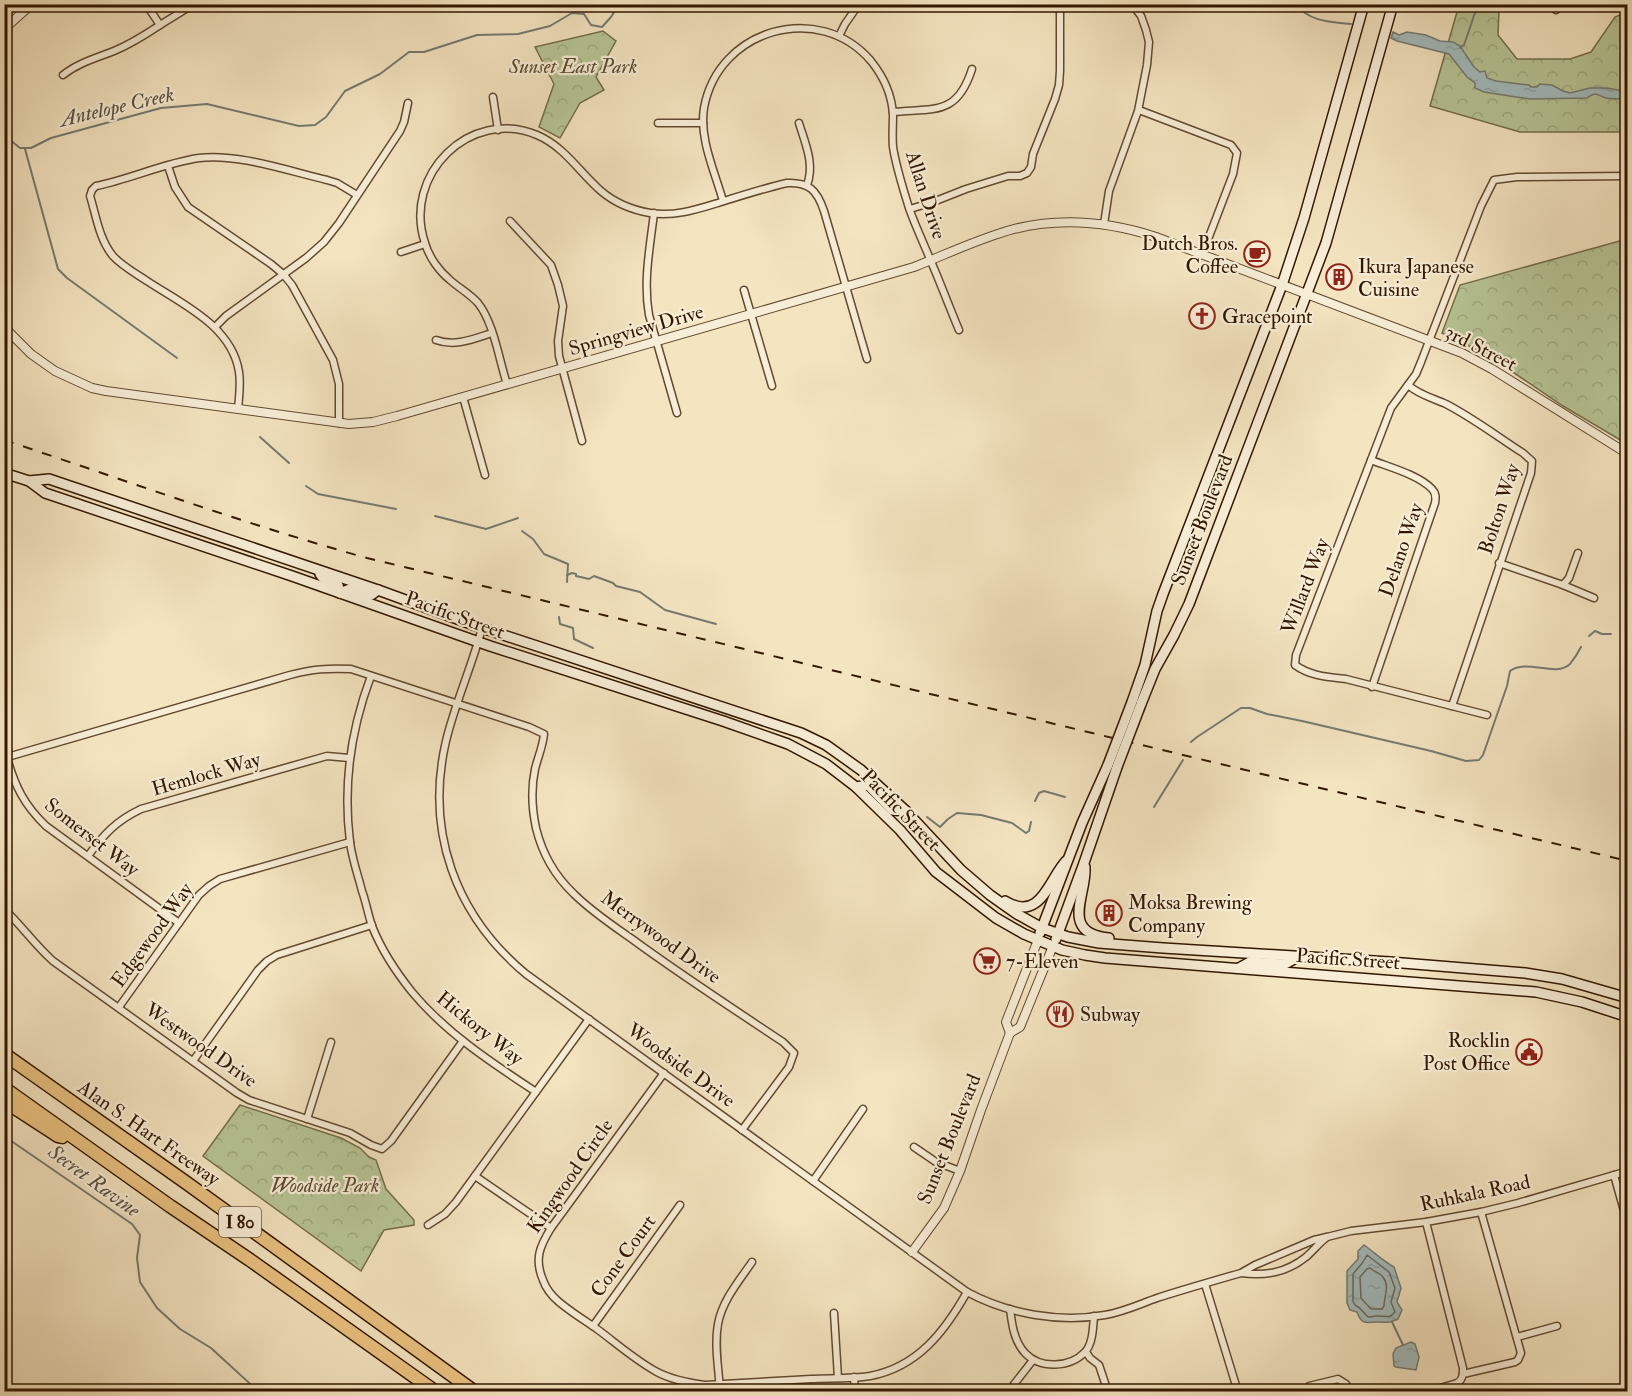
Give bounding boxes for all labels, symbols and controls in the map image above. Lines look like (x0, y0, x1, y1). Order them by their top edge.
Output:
park label: Sunset East Park (508, 54, 637, 79)
water label: Antelope Creek (55, 81, 177, 134)
street label: Allan Drive (900, 147, 952, 242)
place label: Dutch Bros. Coffee (1141, 231, 1238, 279)
cafe icon: Dutch Bros. Coffee (1242, 239, 1272, 269)
place label: Ikura Japanese Cuisine (1358, 254, 1474, 302)
building icon: Ikura Japanese Cuisine (1324, 262, 1354, 292)
street label: Springview Drive (566, 299, 707, 362)
church icon: Gracepoint (1187, 301, 1217, 331)
place label: Gracepoint (1222, 304, 1313, 330)
street label: 3rd Street (1441, 319, 1522, 377)
street label: Sunset Boulevard (1166, 451, 1238, 589)
street label: Bolton Way (1473, 459, 1526, 557)
street label: Delano Way (1373, 499, 1429, 600)
street label: Willard Way (1275, 533, 1335, 639)
street label: Pacific Street (402, 585, 509, 645)
street label: Hemlock Way (149, 746, 264, 801)
street label: Pacific Street (856, 764, 947, 857)
street label: Somerset Way (40, 792, 145, 882)
street label: Edgewood Way (106, 877, 199, 992)
street label: Merrywood Drive (596, 885, 726, 989)
place label: Moksa Brewing Company (1128, 890, 1253, 939)
building icon: Moksa Brewing Company (1094, 898, 1124, 928)
street label: Pacific Street (1295, 943, 1401, 975)
supermarket icon: 7-Eleven (972, 946, 1002, 976)
place label: 7-Eleven (1006, 949, 1079, 974)
street label: Hickory Way (432, 985, 529, 1071)
street label: Westwood Drive (139, 996, 262, 1093)
restaurant icon: Subway (1045, 999, 1075, 1029)
place label: Subway (1080, 1002, 1141, 1027)
street label: Woodside Drive (621, 1017, 740, 1113)
place label: Rocklin Post Office (1423, 1028, 1510, 1076)
public building icon: Rocklin Post Office (1514, 1037, 1544, 1067)
street label: Sunset Boulevard (912, 1070, 987, 1208)
street label: Alan S. Hart Freeway (72, 1074, 226, 1192)
street label: Kingwood Circle (521, 1114, 619, 1238)
water label: Secret Ravine (42, 1138, 146, 1224)
street label: Ruhkala Road (1418, 1169, 1532, 1217)
park label: Woodside Park (271, 1173, 379, 1198)
road number: I 80 (219, 1207, 261, 1237)
street label: Cone Court (585, 1210, 662, 1302)

